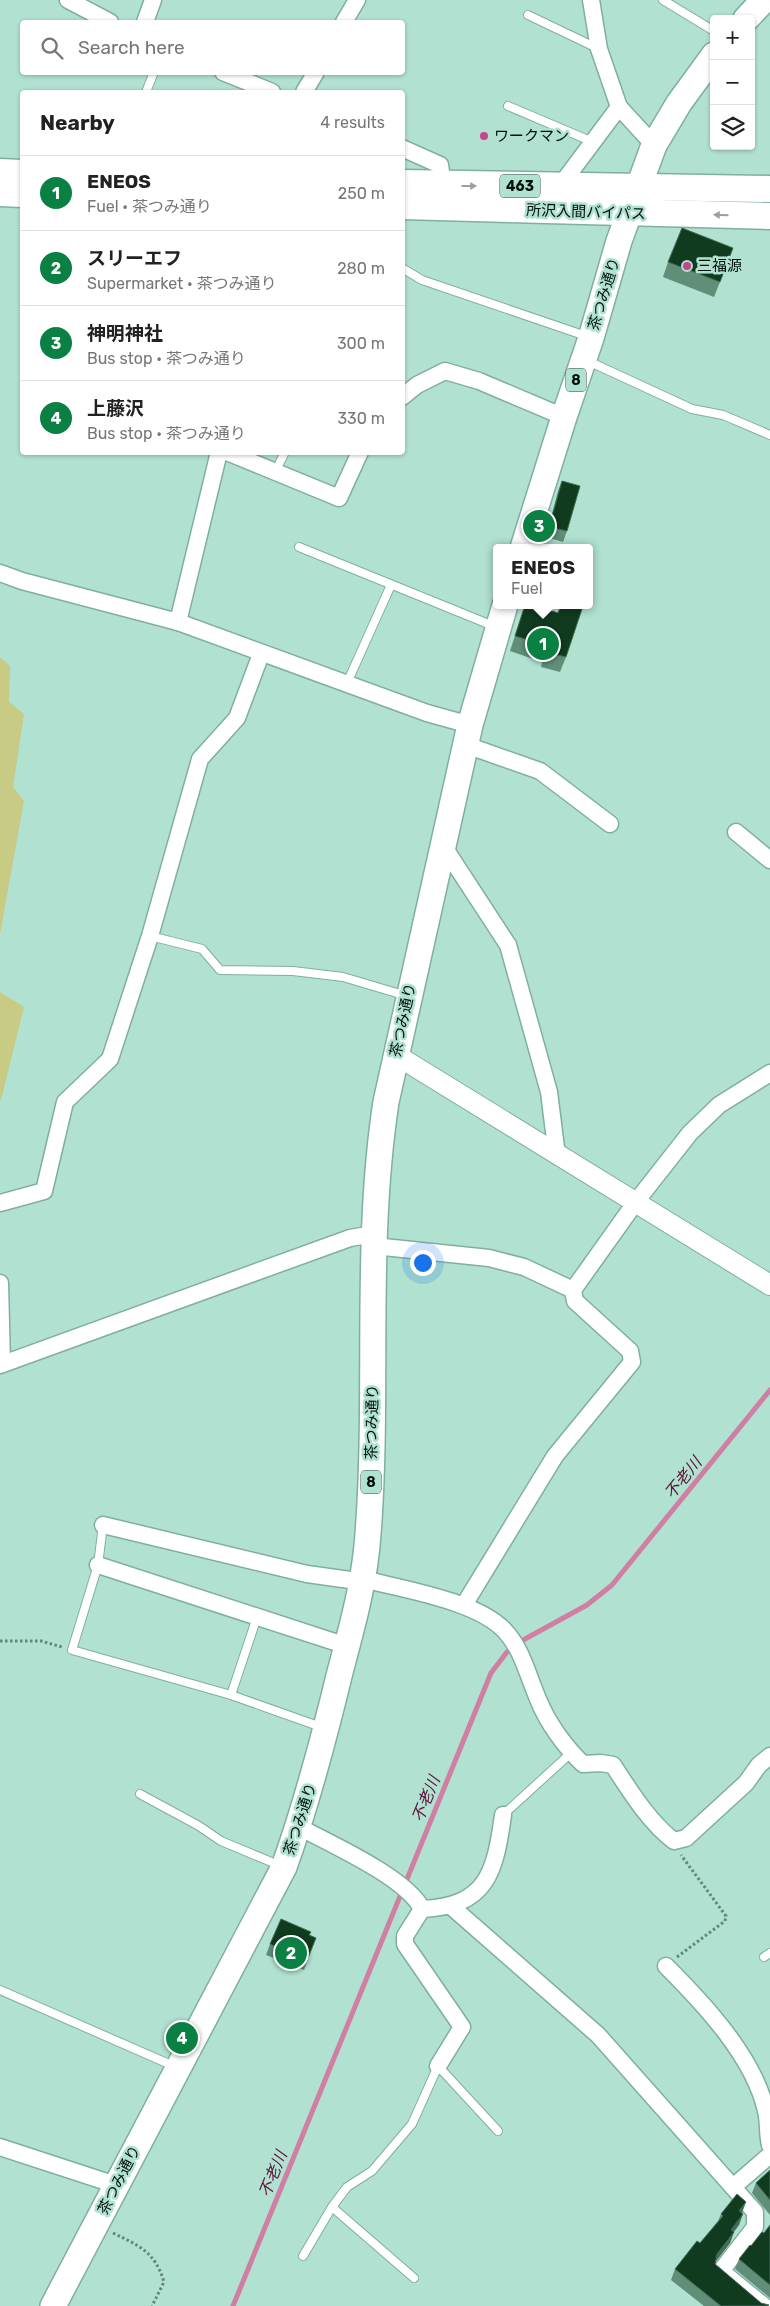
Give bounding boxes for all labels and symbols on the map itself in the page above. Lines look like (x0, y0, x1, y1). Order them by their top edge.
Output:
place label: ワークマン (494, 127, 569, 145)
marker: ワークマン (478, 130, 490, 142)
road number: 463 (500, 175, 540, 198)
one-way arrow (461, 182, 477, 190)
street label: 所沢入間バイパス (526, 201, 646, 223)
one-way arrow (713, 211, 729, 219)
street label: 茶つみ通り (584, 255, 624, 333)
place label: 三福源 (697, 257, 742, 275)
marker: 三福源 (681, 260, 693, 272)
road number: 8 (566, 368, 586, 392)
pin: 3 (523, 507, 555, 545)
pin: 1 (527, 625, 559, 663)
street label: 茶つみ通り (386, 981, 420, 1059)
your location (410, 1250, 436, 1276)
street label: 茶つみ通り (362, 1384, 382, 1460)
water label: 不老川 (661, 1452, 707, 1503)
road number: 8 (361, 1470, 381, 1494)
water label: 不老川 (408, 1771, 445, 1825)
street label: 茶つみ通り (280, 1781, 320, 1857)
pin: 2 (275, 1934, 307, 1972)
pin: 4 (166, 2019, 198, 2057)
street label: 茶つみ通り (94, 2142, 144, 2218)
water label: 不老川 (255, 2146, 292, 2200)

